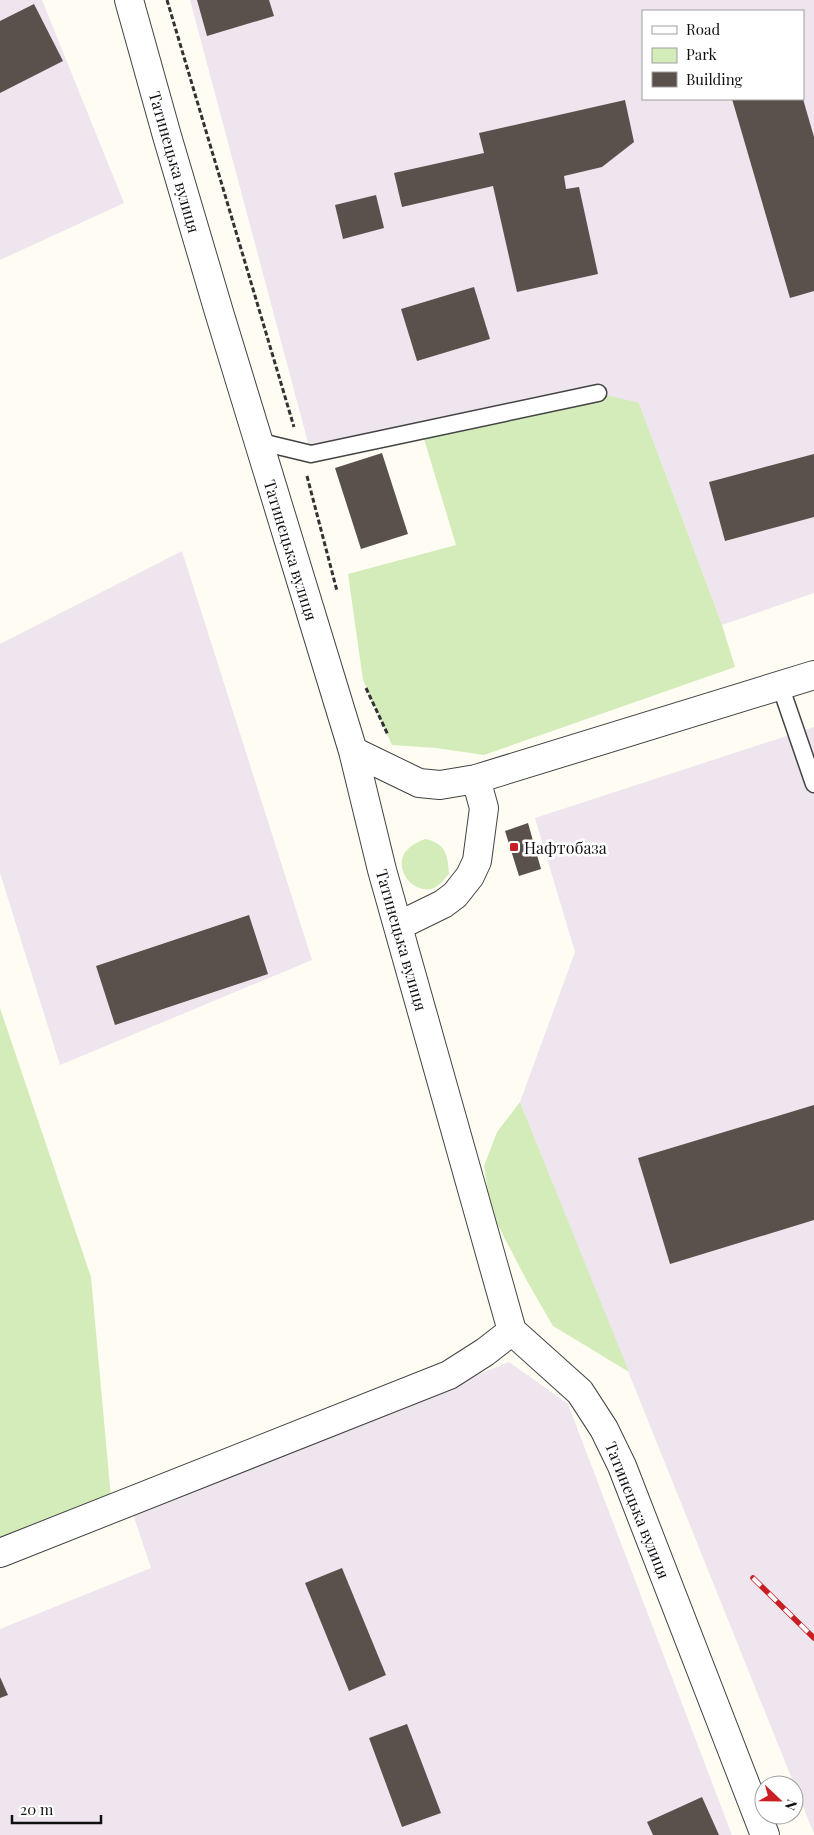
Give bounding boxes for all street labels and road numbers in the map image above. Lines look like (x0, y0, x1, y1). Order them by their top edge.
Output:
street label: Татинецька вулиця (145, 89, 205, 235)
street label: Татинецька вулиця (260, 477, 323, 623)
street label: Татинецька вулиця (372, 867, 432, 1013)
street label: Татинецька вулиця (601, 1438, 675, 1582)

